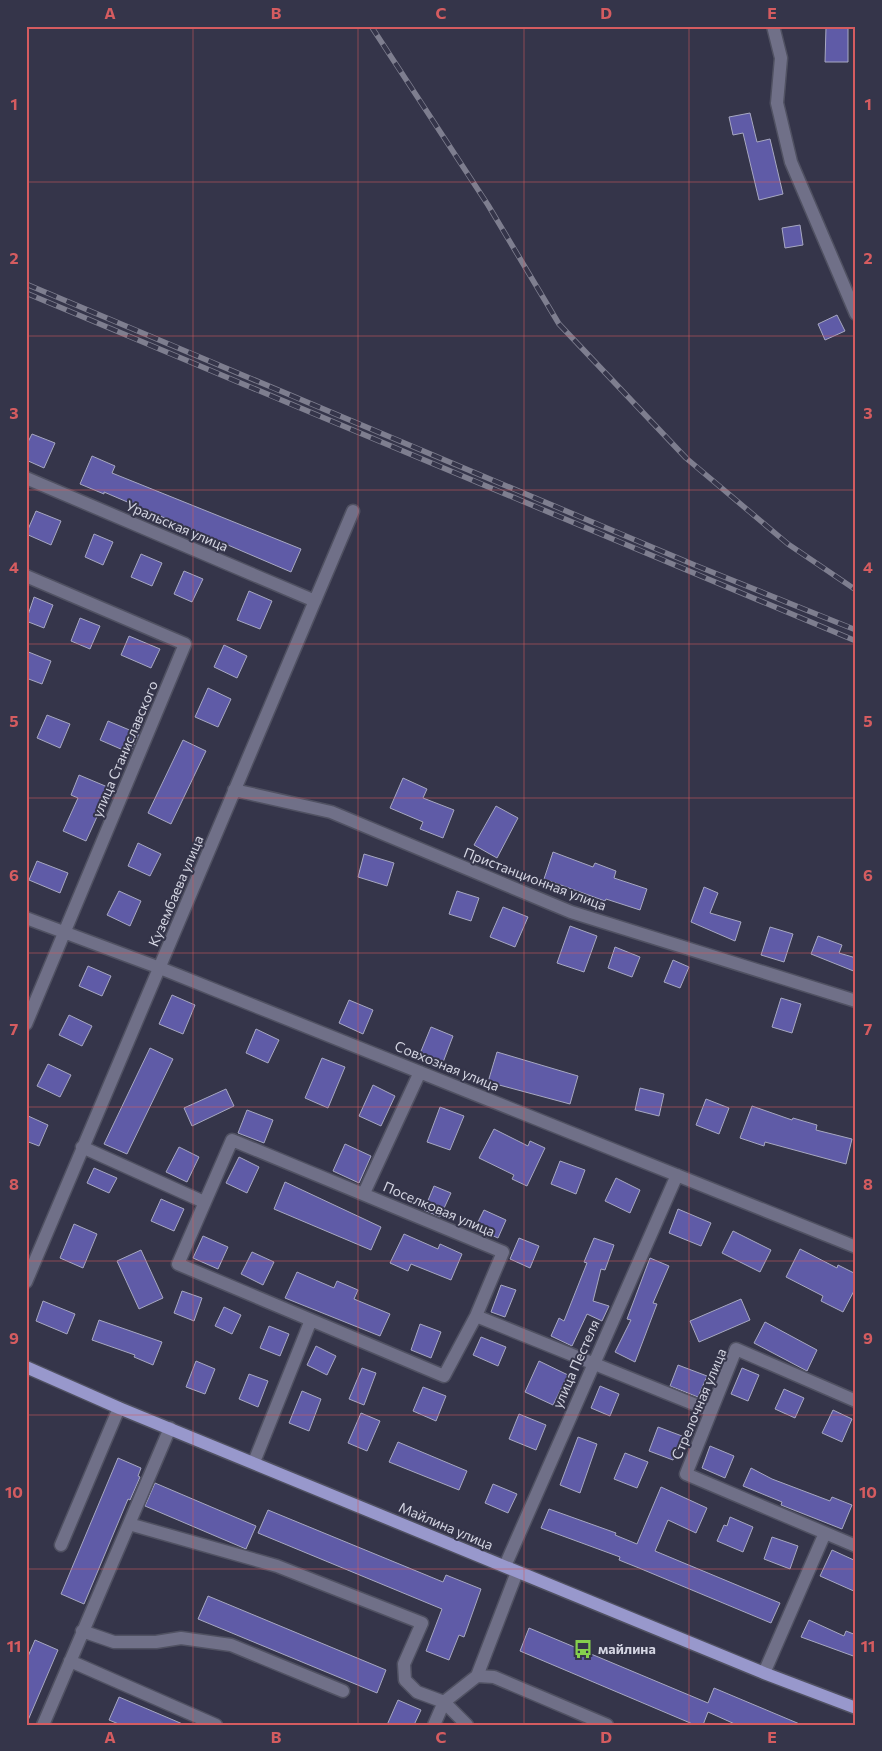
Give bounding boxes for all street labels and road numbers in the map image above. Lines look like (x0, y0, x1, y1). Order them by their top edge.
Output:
street label: Уральская улица (124, 496, 231, 555)
street label: улица Станиславского (88, 678, 161, 820)
street label: Кузембаева улица (144, 833, 207, 949)
street label: Пристанционная улица (461, 843, 609, 914)
street label: Совхозная улица (392, 1037, 502, 1094)
street label: Поселковая улица (381, 1177, 498, 1240)
street label: улица Пестеля (548, 1317, 603, 1411)
street label: Стрелочная улица (667, 1346, 730, 1462)
street label: Майлина улица (396, 1498, 496, 1553)

